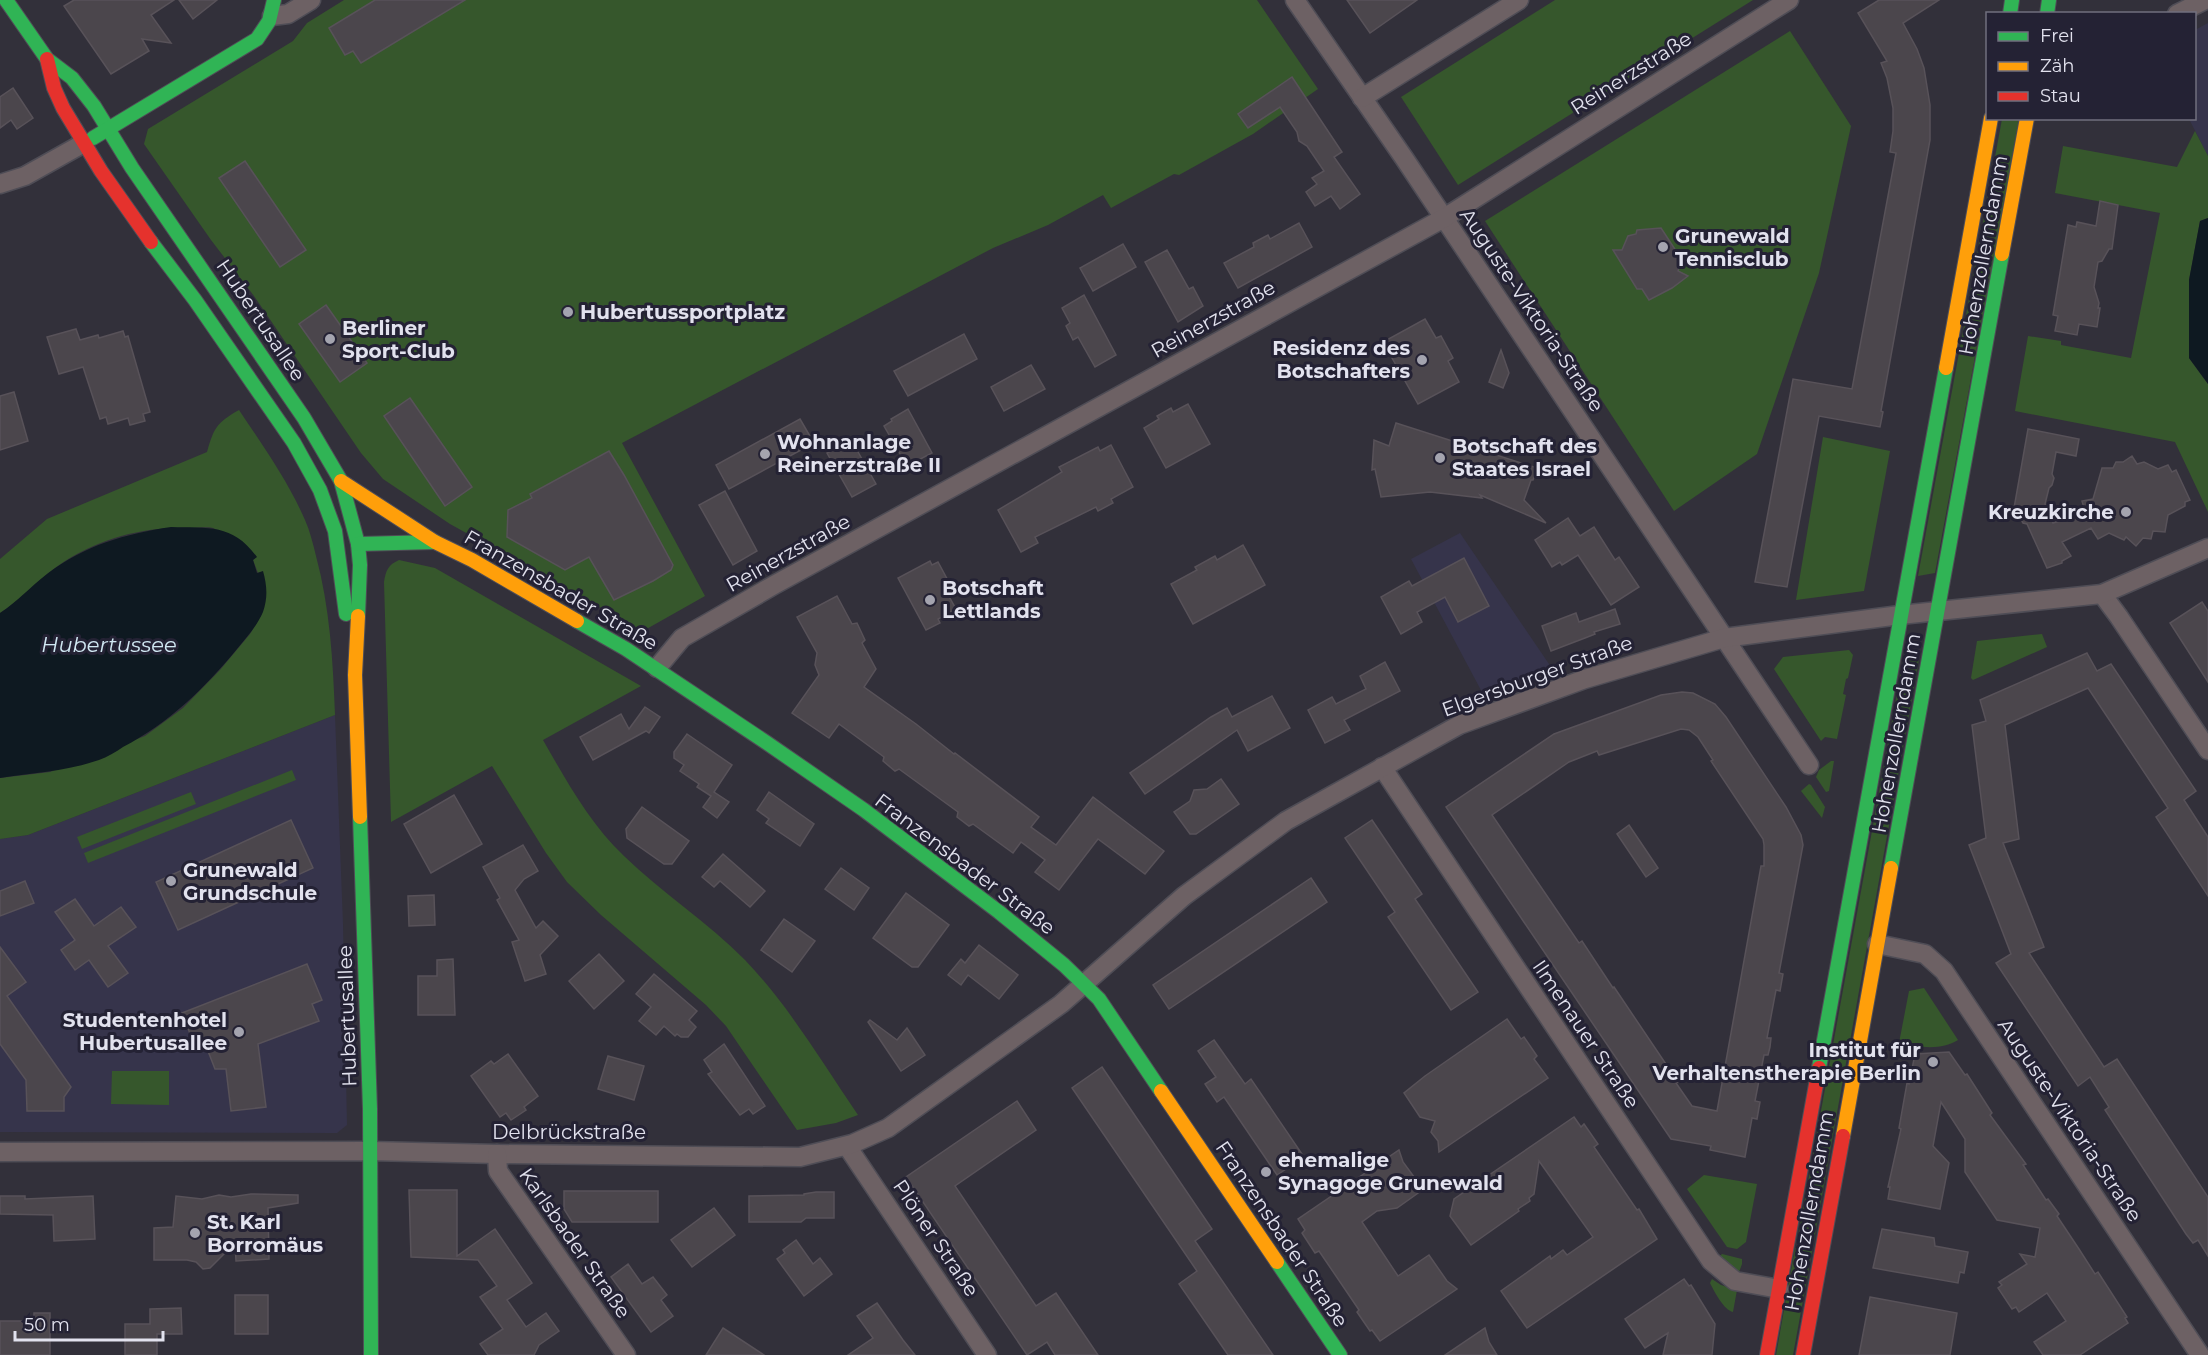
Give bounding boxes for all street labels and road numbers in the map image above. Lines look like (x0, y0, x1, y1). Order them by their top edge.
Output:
street label: Reinerzstraße (1566, 26, 1696, 120)
street label: Hohenzollerndamm (1954, 153, 2012, 357)
street label: Auguste-Viktoria-Straße (1455, 204, 1609, 416)
street label: Hubertusallee (211, 255, 311, 385)
street label: Reinerzstraße (1147, 275, 1279, 363)
street label: Reinerzstraße (722, 509, 854, 597)
street label: Franzensbader Straße (460, 525, 662, 655)
street label: Elgersburger Straße (1438, 630, 1636, 722)
street label: Hohenzollerndamm (1867, 631, 1925, 835)
street label: Franzensbader Straße (870, 788, 1060, 940)
street label: Hubertusallee (333, 945, 361, 1087)
street label: Ilmenauer Straße (1527, 955, 1645, 1113)
street label: Auguste-Viktoria-Straße (1993, 1014, 2147, 1226)
street label: Hohenzollerndamm (1780, 1109, 1838, 1313)
street label: Delbrückstraße (492, 1120, 646, 1144)
street label: Franzensbader Straße (1211, 1136, 1353, 1332)
street label: Karlsbader Straße (514, 1163, 636, 1323)
street label: Plöner Straße (888, 1175, 984, 1301)

